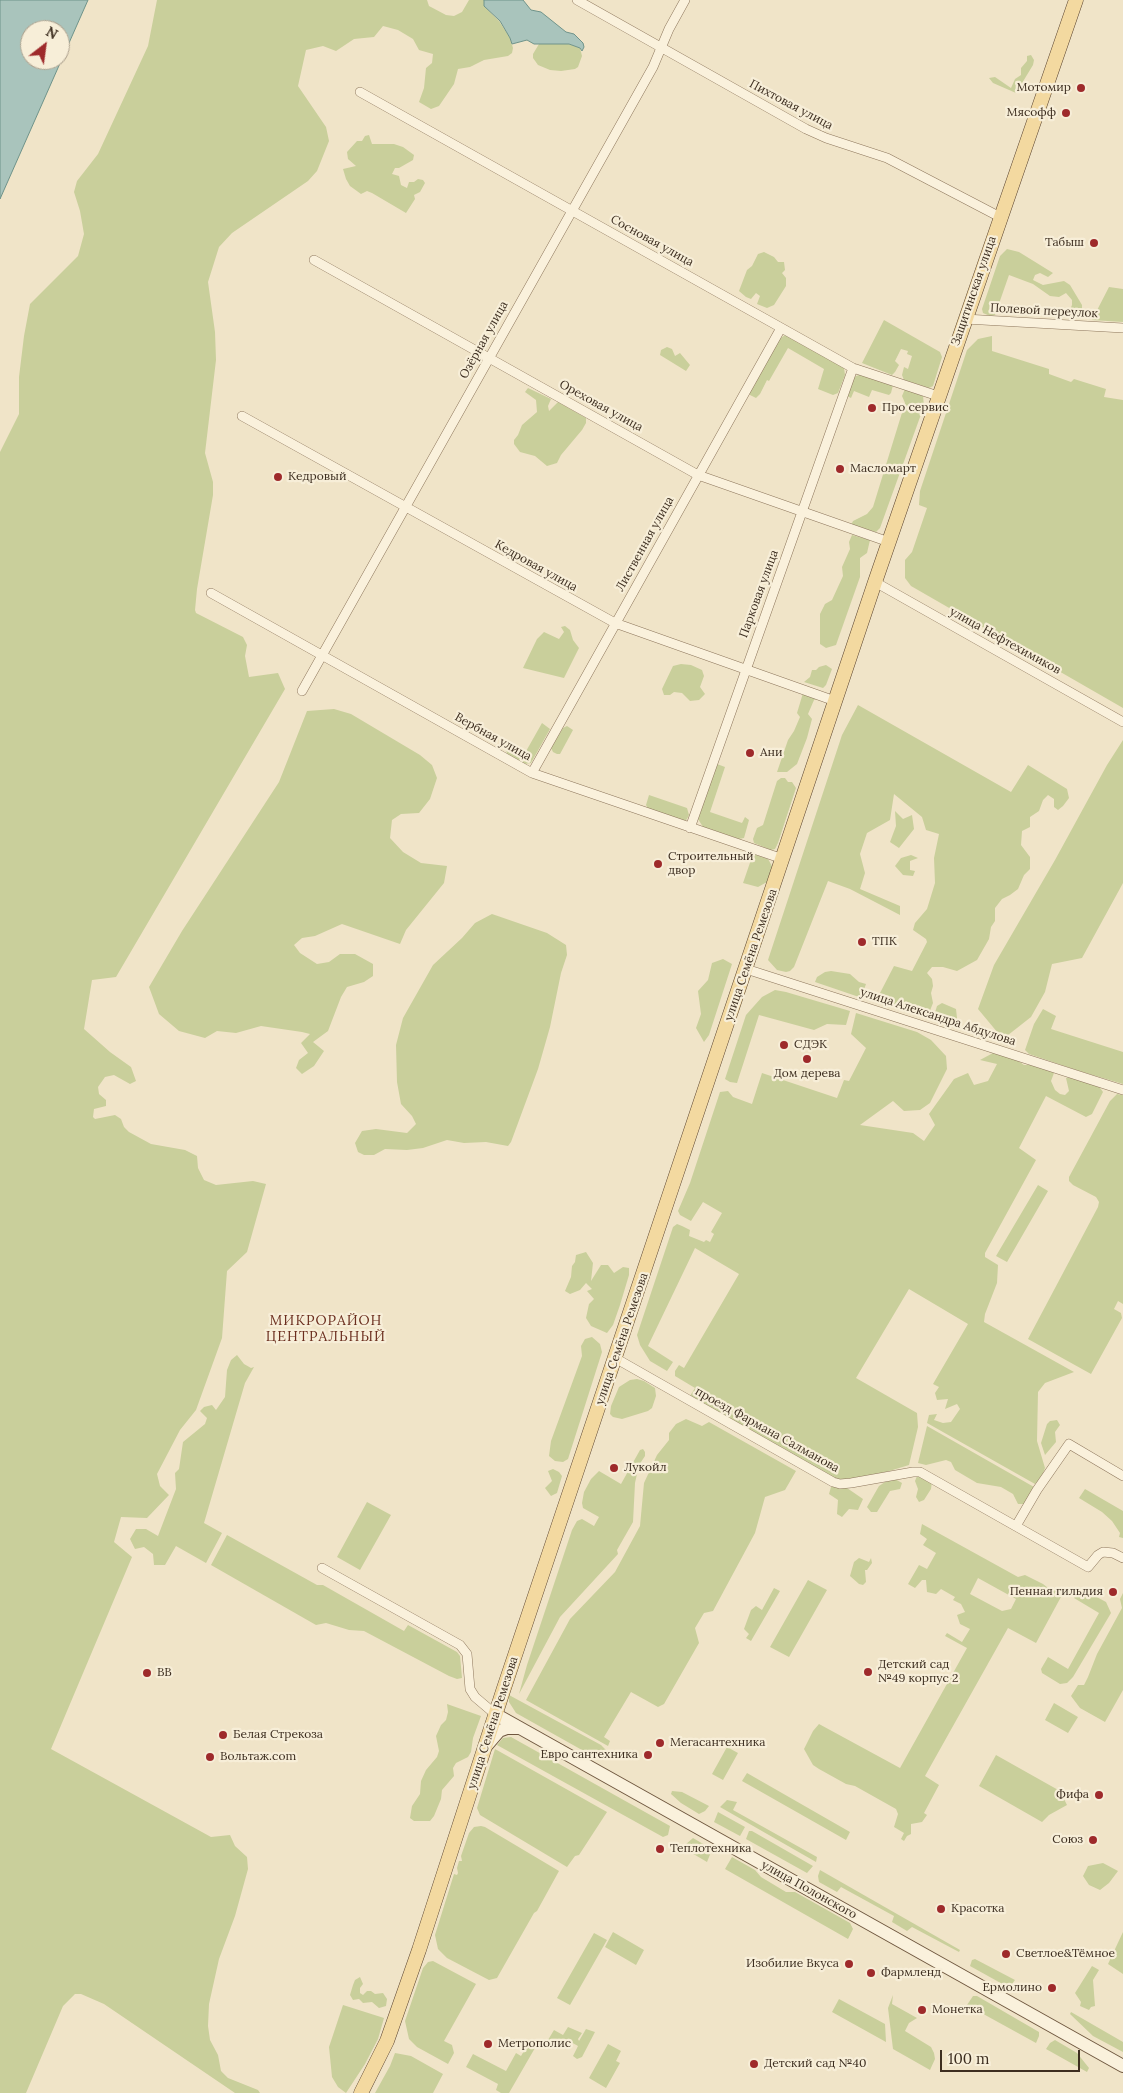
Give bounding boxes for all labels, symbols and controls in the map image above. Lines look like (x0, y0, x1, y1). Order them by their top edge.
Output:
north arrow (20, 20, 70, 70)
text: N (43, 22, 61, 43)
street label: Пихтовая улица (747, 77, 835, 133)
place label: Мотомир (1016, 81, 1071, 95)
marker: Мотомир (1075, 82, 1087, 94)
place label: Мясофф (1006, 106, 1056, 120)
marker: Мясофф (1060, 107, 1072, 119)
street label: Сосновая улица (608, 212, 696, 270)
street label: Защитинская улица (948, 234, 1000, 348)
place label: Табыш (1045, 236, 1084, 250)
marker: Табыш (1088, 237, 1100, 249)
street label: Озёрная улица (457, 299, 511, 381)
street label: Полевой переулок (990, 301, 1098, 321)
street label: Ореховая улица (557, 377, 645, 435)
place label: Про сервис (882, 401, 949, 415)
marker: Про сервис (866, 402, 878, 414)
place label: Масломарт (850, 462, 916, 476)
marker: Масломарт (834, 463, 846, 475)
place label: Кедровый (288, 470, 346, 484)
marker: Кедровый (272, 471, 284, 483)
street label: Лиственная улица (613, 494, 677, 594)
street label: Кедровая улица (492, 537, 580, 595)
street label: Парковая улица (736, 548, 782, 640)
street label: улица Нефтехимиков (947, 604, 1063, 678)
street label: Вербная улица (452, 710, 534, 764)
place label: Ани (760, 746, 782, 760)
marker: Ани (744, 747, 756, 759)
place label: Строительный двор (668, 850, 754, 878)
marker: Строительный двор (652, 858, 664, 870)
street label: улица Семёна Ремезова (722, 887, 780, 1023)
place label: ТПК (872, 935, 897, 949)
marker: ТПК (856, 936, 868, 948)
street label: улица Александра Абдулова (858, 985, 1018, 1049)
place label: СДЭК (794, 1038, 827, 1052)
marker: СДЭК (778, 1039, 790, 1051)
marker: Дом дерева (801, 1053, 813, 1065)
place label: Дом дерева (773, 1067, 841, 1081)
street label: улица Семёна Ремезова (593, 1271, 651, 1407)
district label: МИКРОРАЙОН ЦЕНТРАЛЬНЫЙ (264, 1313, 388, 1345)
street label: проезд Фармана Салманова (692, 1384, 842, 1476)
place label: Лукойл (624, 1461, 667, 1475)
marker: Лукойл (608, 1462, 620, 1474)
place label: Пенная гильдия (1010, 1585, 1103, 1599)
marker: Пенная гильдия (1107, 1586, 1119, 1598)
street label: улица Семёна Ремезова (465, 1655, 521, 1791)
place label: Детский сад №49 корпус 2 (878, 1658, 959, 1686)
place label: BB (157, 1666, 172, 1680)
marker: Детский сад №49 корпус 2 (862, 1666, 874, 1678)
marker: BB (141, 1667, 153, 1679)
place label: Белая Стрекоза (233, 1728, 323, 1742)
marker: Белая Стрекоза (217, 1729, 229, 1741)
place label: Мегасантехника (670, 1736, 765, 1750)
marker: Мегасантехника (654, 1737, 666, 1749)
place label: Евро сантехника (541, 1748, 638, 1762)
marker: Евро сантехника (642, 1749, 654, 1761)
place label: Вольтаж.com (220, 1750, 296, 1764)
marker: Вольтаж.com (204, 1751, 216, 1763)
place label: Фифа (1056, 1788, 1089, 1802)
marker: Фифа (1093, 1789, 1105, 1801)
place label: Союз (1052, 1833, 1083, 1847)
marker: Союз (1087, 1834, 1099, 1846)
place label: Теплотехника (670, 1842, 752, 1856)
marker: Теплотехника (654, 1843, 666, 1855)
street label: улица Полонского (759, 1858, 859, 1922)
place label: Красотка (951, 1902, 1004, 1916)
marker: Красотка (935, 1903, 947, 1915)
place label: Светлое&Тёмное (1016, 1947, 1115, 1961)
marker: Светлое&Тёмное (1000, 1948, 1012, 1960)
place label: Изобилие Вкуса (746, 1957, 839, 1971)
marker: Изобилие Вкуса (843, 1958, 855, 1970)
place label: Фармленд (881, 1966, 941, 1980)
marker: Фармленд (865, 1967, 877, 1979)
place label: Ермолино (982, 1981, 1042, 1995)
marker: Ермолино (1046, 1982, 1058, 1994)
place label: Монетка (932, 2003, 983, 2017)
marker: Монетка (916, 2004, 928, 2016)
place label: Метрополис (498, 2037, 571, 2051)
marker: Метрополис (482, 2038, 494, 2050)
scale bar (943, 2040, 1083, 2072)
text: 100 m (948, 2049, 989, 2068)
place label: Детский сад №40 (764, 2057, 866, 2071)
marker: Детский сад №40 (748, 2058, 760, 2070)

